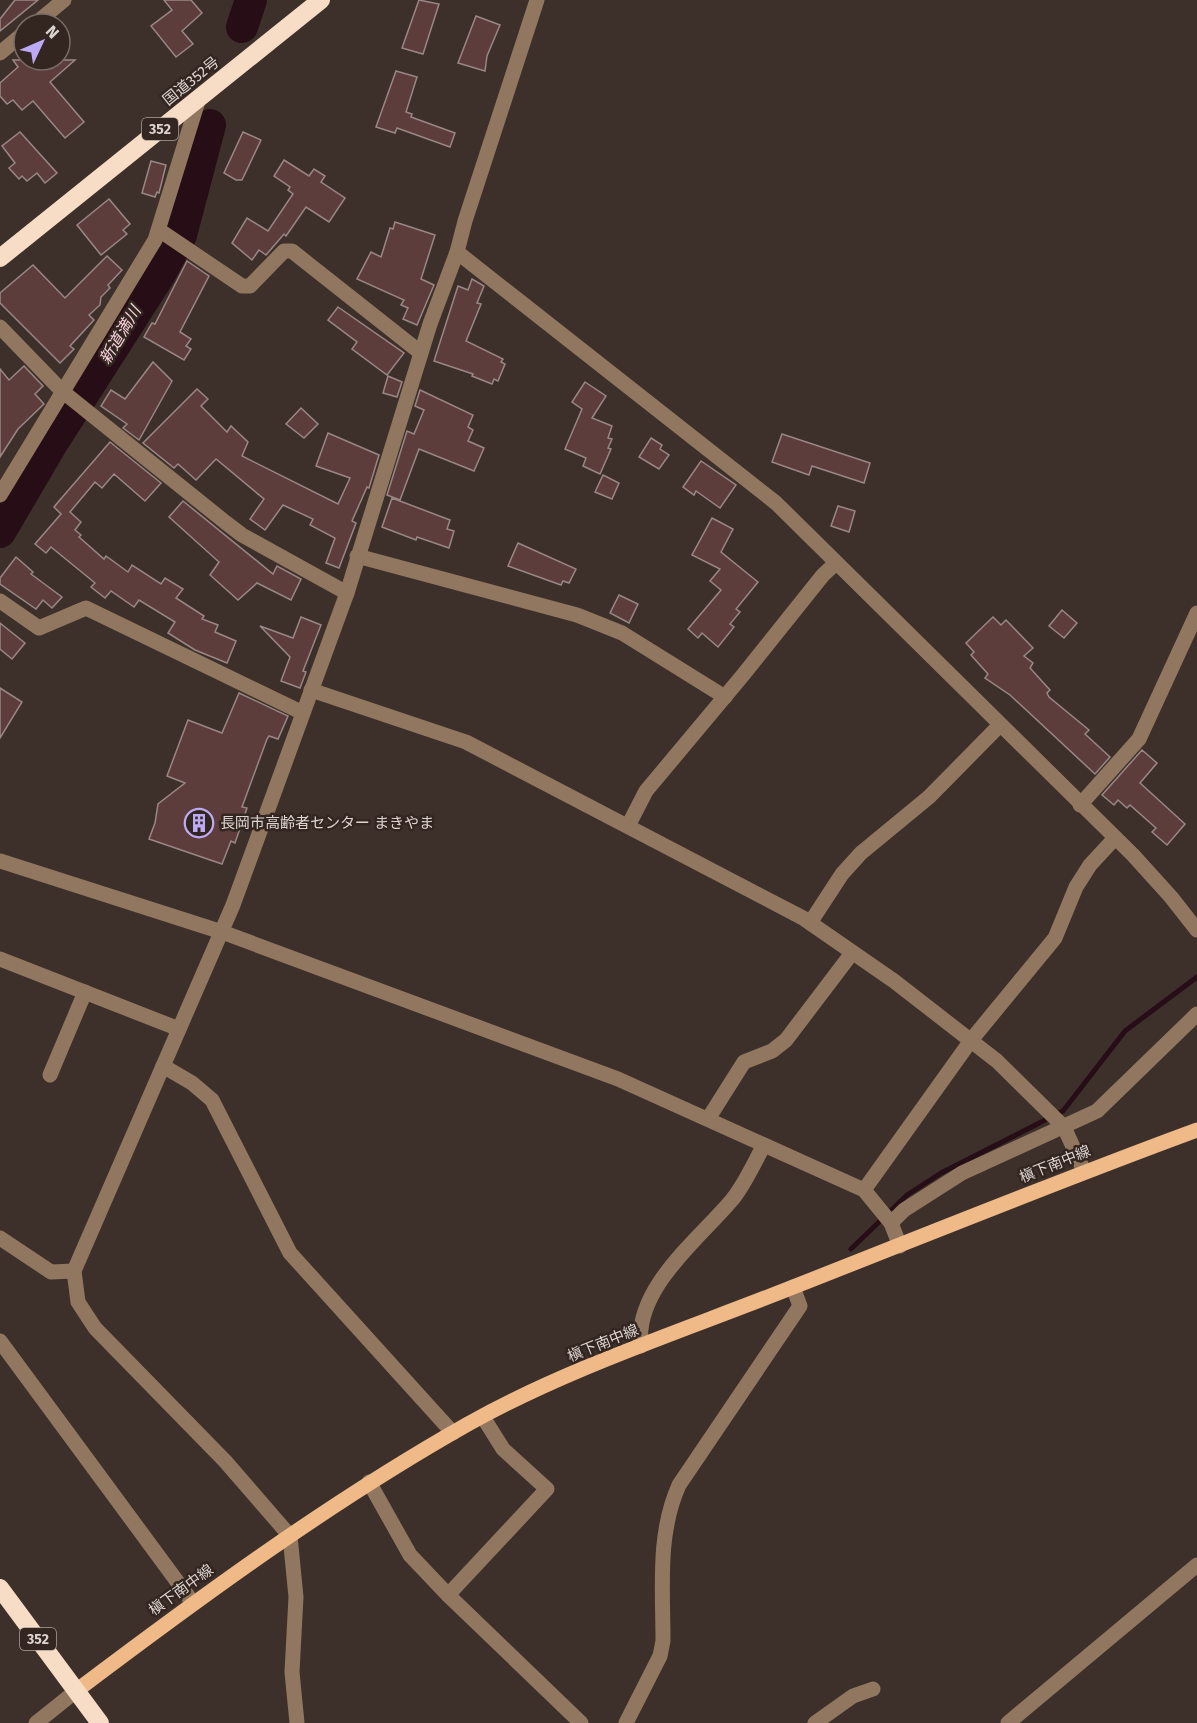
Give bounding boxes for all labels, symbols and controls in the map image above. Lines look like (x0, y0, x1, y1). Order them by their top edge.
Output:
north arrow (12, 12, 72, 72)
text: N (42, 22, 63, 42)
street label: 国道352号 (159, 53, 223, 109)
road number: 352 (142, 118, 178, 140)
water label: 新道満川 (95, 301, 146, 367)
building icon: 長岡市高齢者センター まきやま (183, 807, 215, 839)
place label: 長岡市高齢者センター まきやま (220, 814, 434, 832)
street label: 槇下南中線 (1017, 1142, 1093, 1186)
street label: 槇下南中線 (565, 1321, 641, 1365)
street label: 槇下南中線 (145, 1561, 217, 1619)
road number: 352 (20, 1628, 56, 1650)

